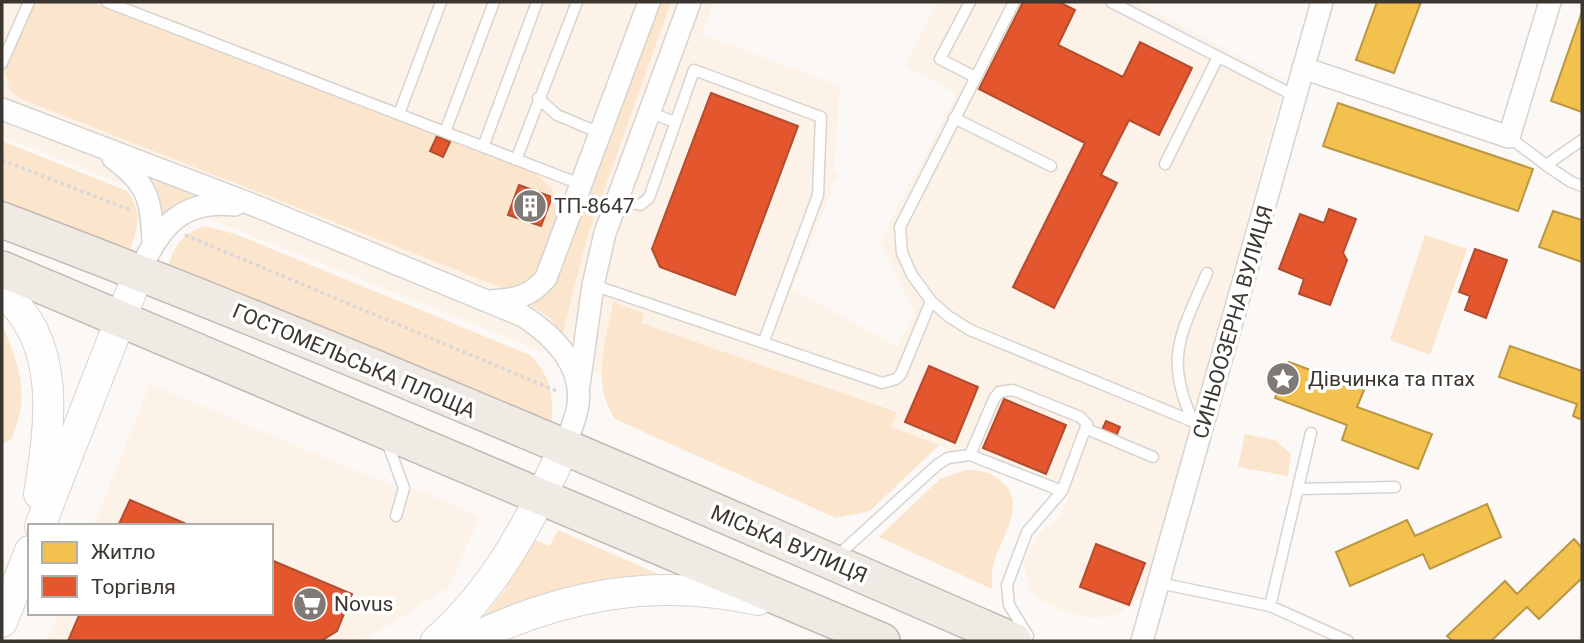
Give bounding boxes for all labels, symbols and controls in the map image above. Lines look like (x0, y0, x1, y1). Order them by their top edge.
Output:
building icon: ТП-8647 (511, 187, 549, 225)
place label: ТП-8647 (554, 194, 635, 218)
street label: СИНЬООЗЕРНА ВУЛИЦЯ (1188, 203, 1278, 441)
street label: ГОСТОМЕЛЬСЬКА ПЛОЩА (229, 299, 479, 423)
place icon: Дівчинка та птах (1264, 360, 1302, 398)
place label: Дівчинка та птах (1308, 367, 1475, 391)
street label: МІСЬКА ВУЛИЦЯ (707, 500, 871, 588)
legend (28, 524, 273, 615)
text: Житло (91, 540, 156, 564)
text: Торгівля (91, 575, 176, 599)
supermarket icon: Novus (291, 585, 329, 623)
place label: Novus (334, 592, 393, 616)

